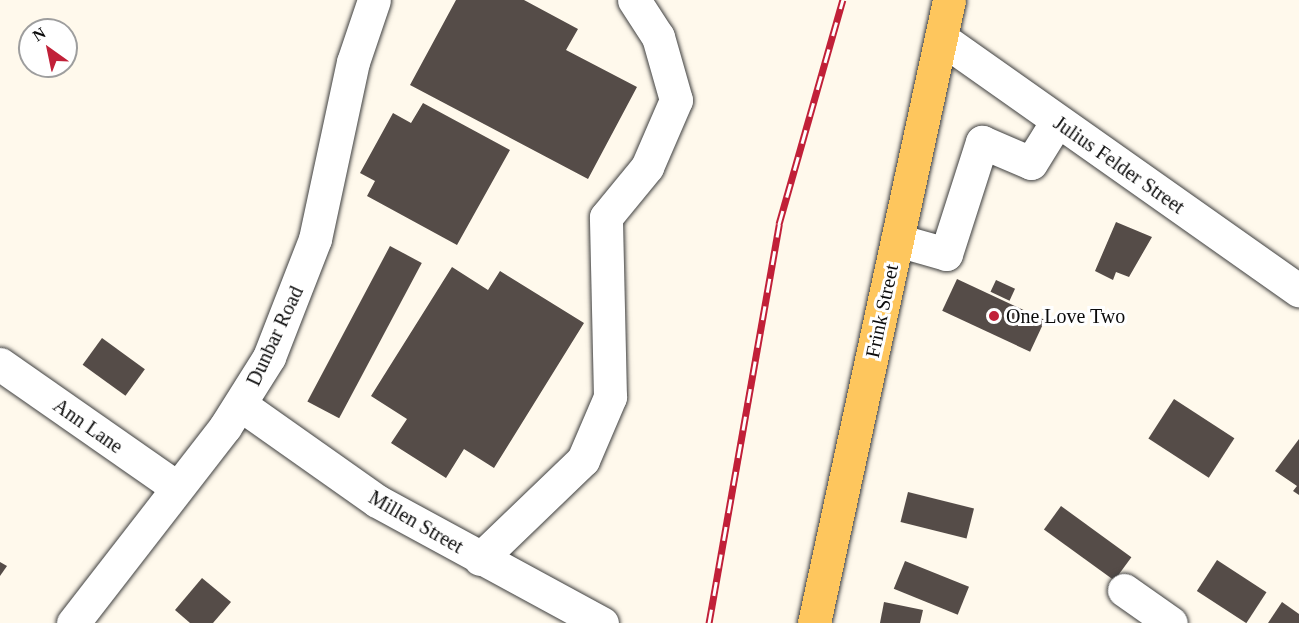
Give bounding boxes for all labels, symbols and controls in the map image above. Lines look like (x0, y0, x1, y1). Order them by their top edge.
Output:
north arrow (18, 18, 78, 78)
text: N (30, 24, 48, 44)
street label: Julius Felder Street (1049, 111, 1189, 219)
street label: Frink Street (860, 262, 904, 360)
street label: Dunbar Road (241, 282, 309, 390)
place label: One Love Two (1006, 304, 1126, 328)
marker: One Love Two (987, 309, 1001, 323)
street label: Ann Lane (49, 393, 127, 459)
street label: Millen Street (365, 485, 467, 559)

